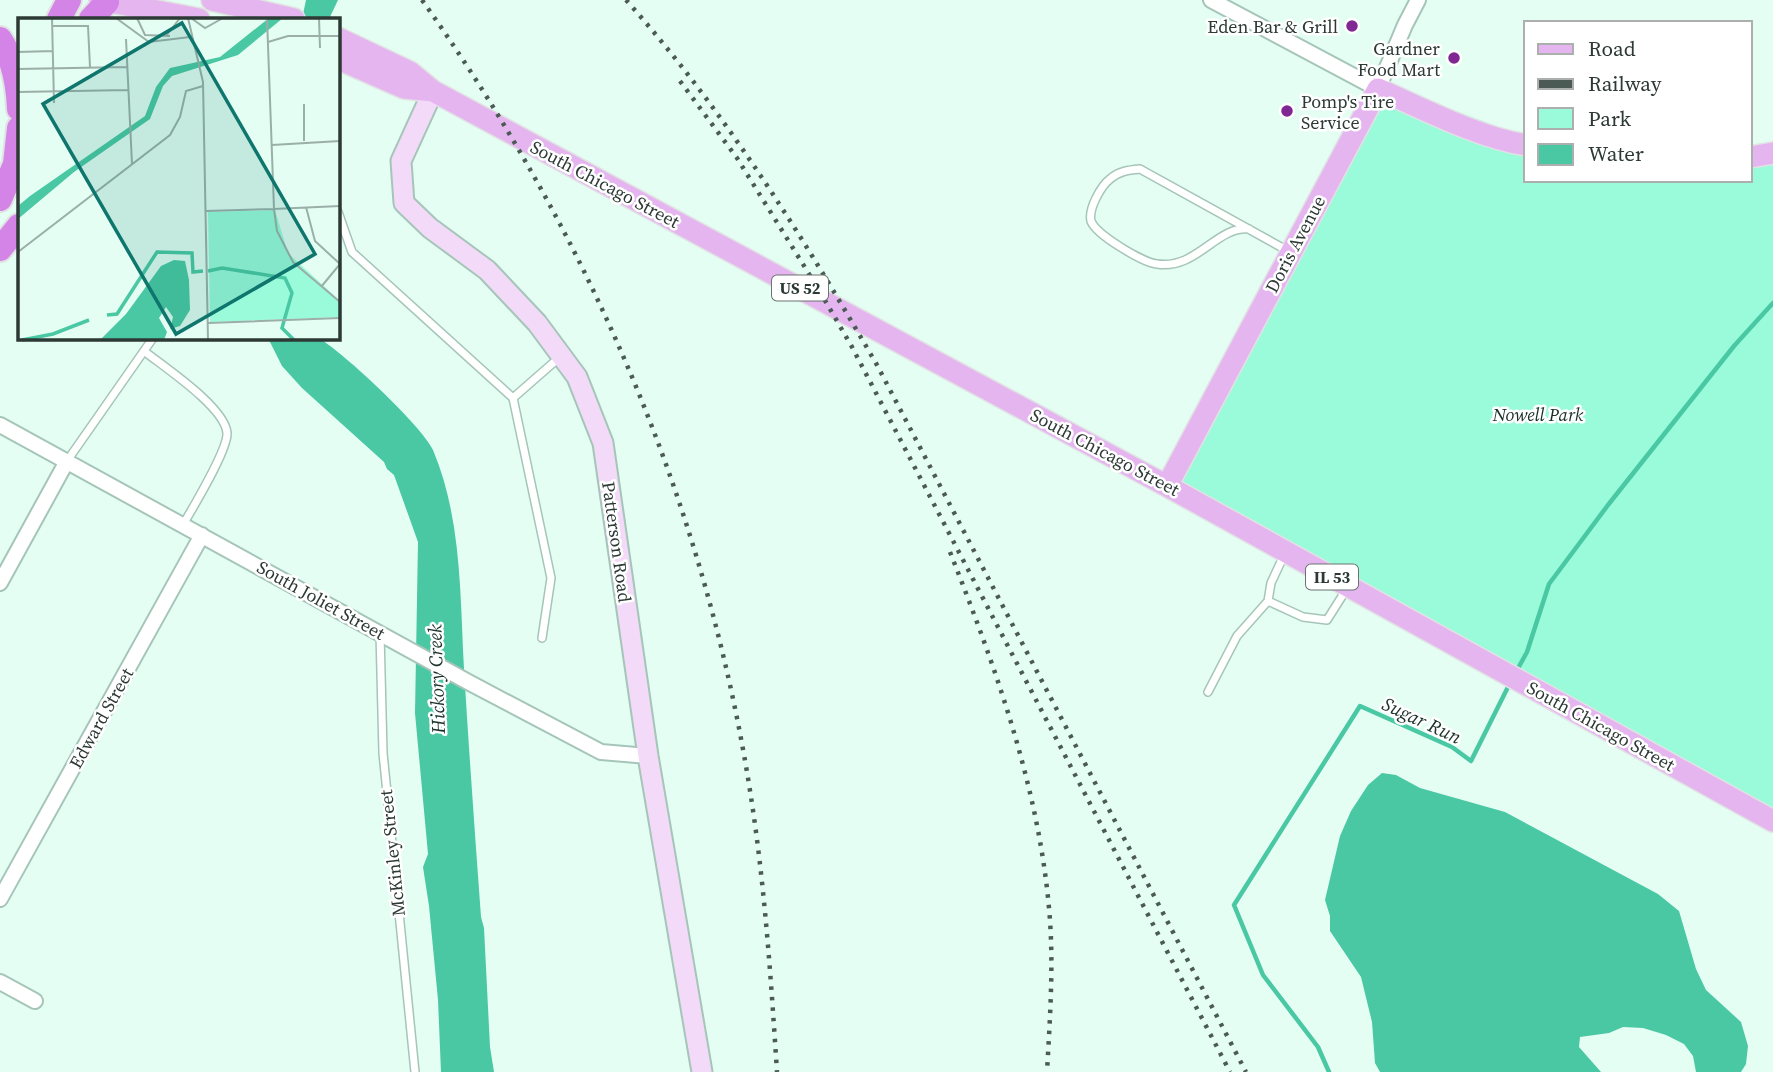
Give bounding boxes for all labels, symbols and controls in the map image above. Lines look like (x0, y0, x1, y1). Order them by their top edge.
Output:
place label: Eden Bar & Grill (1207, 14, 1338, 39)
inset map (18, 18, 340, 340)
marker: Eden Bar & Grill (1344, 18, 1360, 34)
legend (1524, 21, 1752, 182)
text: Road (1588, 34, 1636, 63)
place label: Gardner Food Mart (1357, 36, 1440, 82)
marker: Gardner Food Mart (1446, 50, 1462, 66)
text: Railway (1588, 69, 1662, 98)
place label: Pomp's Tire Service (1301, 89, 1394, 135)
marker: Pomp's Tire Service (1279, 103, 1295, 119)
text: Park (1588, 104, 1632, 133)
street label: South Chicago Street (526, 134, 684, 234)
text: Water (1588, 139, 1644, 168)
street label: Doris Avenue (1259, 191, 1331, 297)
road number: US 52 (772, 276, 828, 300)
street label: South Chicago Street (1026, 402, 1184, 502)
park label: Nowell Park (1492, 402, 1584, 427)
street label: Patterson Road (596, 480, 638, 604)
street label: South Joliet Street (252, 554, 390, 646)
road number: IL 53 (1306, 564, 1358, 590)
water label: Hickory Creek (421, 624, 451, 735)
street label: Edward Street (63, 663, 139, 773)
street label: South Chicago Street (1523, 675, 1679, 777)
water label: Sugar Run (1378, 690, 1466, 750)
street label: McKinley Street (373, 788, 411, 917)

